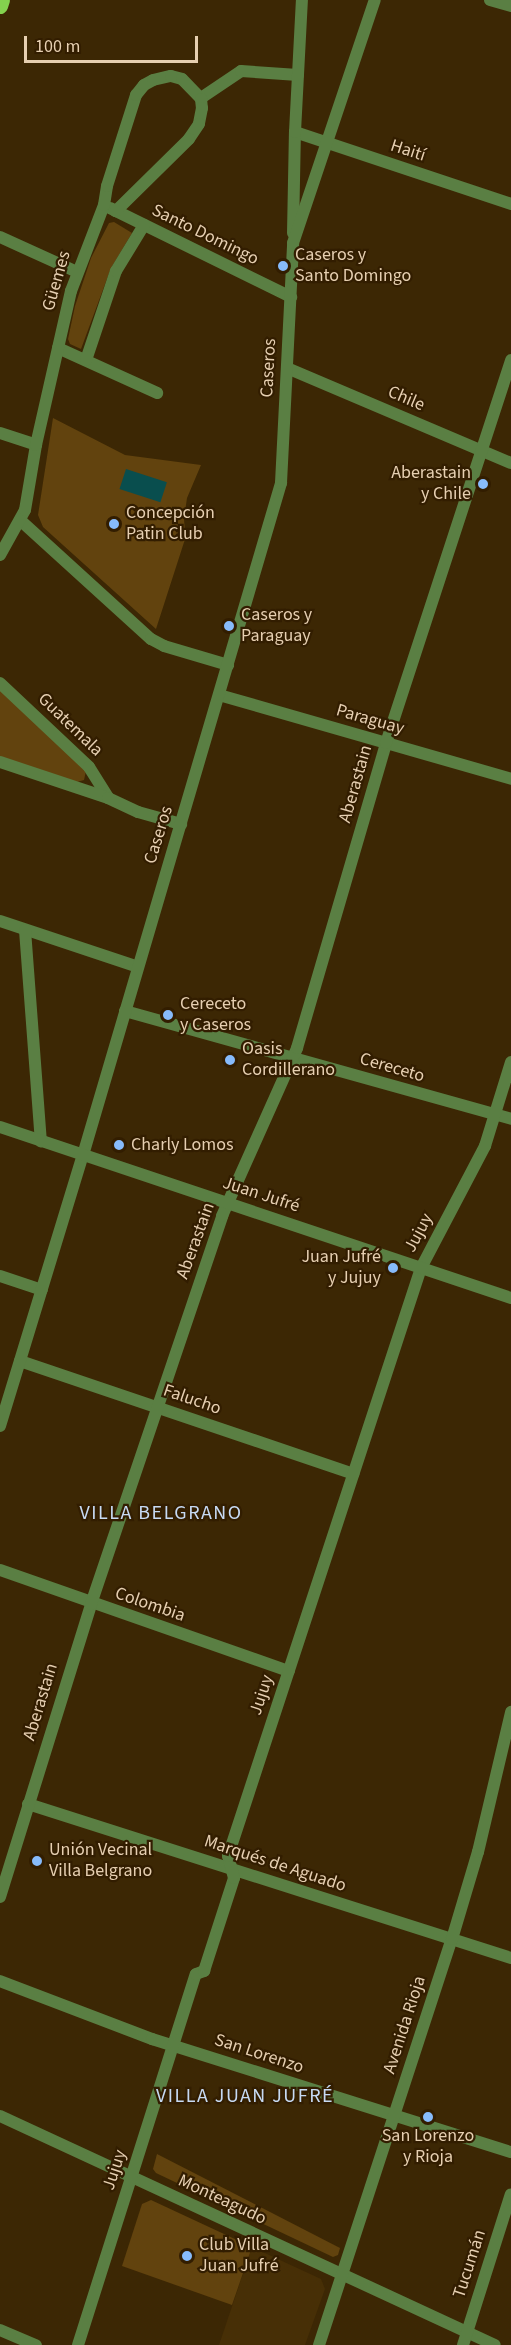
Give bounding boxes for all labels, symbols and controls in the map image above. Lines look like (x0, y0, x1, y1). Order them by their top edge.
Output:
scale bar (27, 24, 201, 62)
text: 100 m (35, 34, 80, 59)
street label: Haití (388, 135, 428, 167)
street label: Santo Domingo (148, 200, 262, 270)
place label: Caseros y Santo Domingo (295, 245, 411, 288)
street label: Güemes (38, 249, 76, 313)
marker: Caseros y Santo Domingo (276, 259, 290, 273)
street label: Caseros (257, 338, 281, 398)
street label: Chile (384, 382, 428, 416)
place label: Aberastain y Chile (391, 463, 471, 506)
marker: Aberastain y Chile (476, 477, 490, 491)
place label: Concepción Patin Club (126, 503, 215, 546)
marker: Concepción Patin Club (107, 517, 121, 531)
place label: Caseros y Paraguay (241, 605, 312, 648)
marker: Caseros y Paraguay (222, 619, 236, 633)
street label: Guatemala (33, 689, 107, 761)
street label: Paraguay (334, 700, 406, 740)
street label: Aberastain (335, 743, 377, 825)
street label: Caseros (140, 804, 178, 866)
place label: Cereceto y Caseros (180, 994, 251, 1036)
marker: Cereceto y Caseros (161, 1008, 175, 1022)
place label: Oasis Cordillerano (242, 1039, 335, 1082)
street label: Cereceto (357, 1048, 427, 1088)
marker: Oasis Cordillerano (223, 1053, 237, 1067)
place label: Charly Lomos (131, 1134, 233, 1156)
marker: Charly Lomos (112, 1138, 126, 1152)
street label: Juan Jufré (220, 1172, 302, 1218)
street label: Aberastain (172, 1200, 220, 1282)
street label: Jujuy (400, 1210, 438, 1256)
place label: Juan Jufré y Jujuy (301, 1247, 381, 1290)
marker: Juan Jufré y Jujuy (386, 1261, 400, 1275)
street label: Falucho (160, 1380, 224, 1420)
district label: VILLA BELGRANO (79, 1501, 243, 1525)
street label: Colombia (112, 1583, 188, 1627)
street label: Aberastain (19, 1661, 63, 1743)
street label: Jujuy (245, 1672, 279, 1718)
street label: Marqués de Aguado (201, 1831, 349, 1897)
place label: Unión Vecinal Villa Belgrano (49, 1840, 152, 1882)
marker: Unión Vecinal Villa Belgrano (30, 1854, 44, 1868)
street label: Avenida Rioja (379, 1973, 431, 2077)
street label: San Lorenzo (212, 2029, 306, 2079)
district label: VILLA JUAN JUFRÉ (156, 2084, 334, 2108)
marker: San Lorenzo y Rioja (421, 2110, 435, 2124)
place label: San Lorenzo y Rioja (382, 2126, 474, 2168)
street label: Jujuy (98, 2147, 132, 2193)
street label: Monteagudo (174, 2170, 270, 2230)
street label: Tucumán (449, 2227, 491, 2301)
place label: Club Villa Juan Jufré (199, 2235, 279, 2278)
marker: Club Villa Juan Jufré (180, 2249, 194, 2263)

